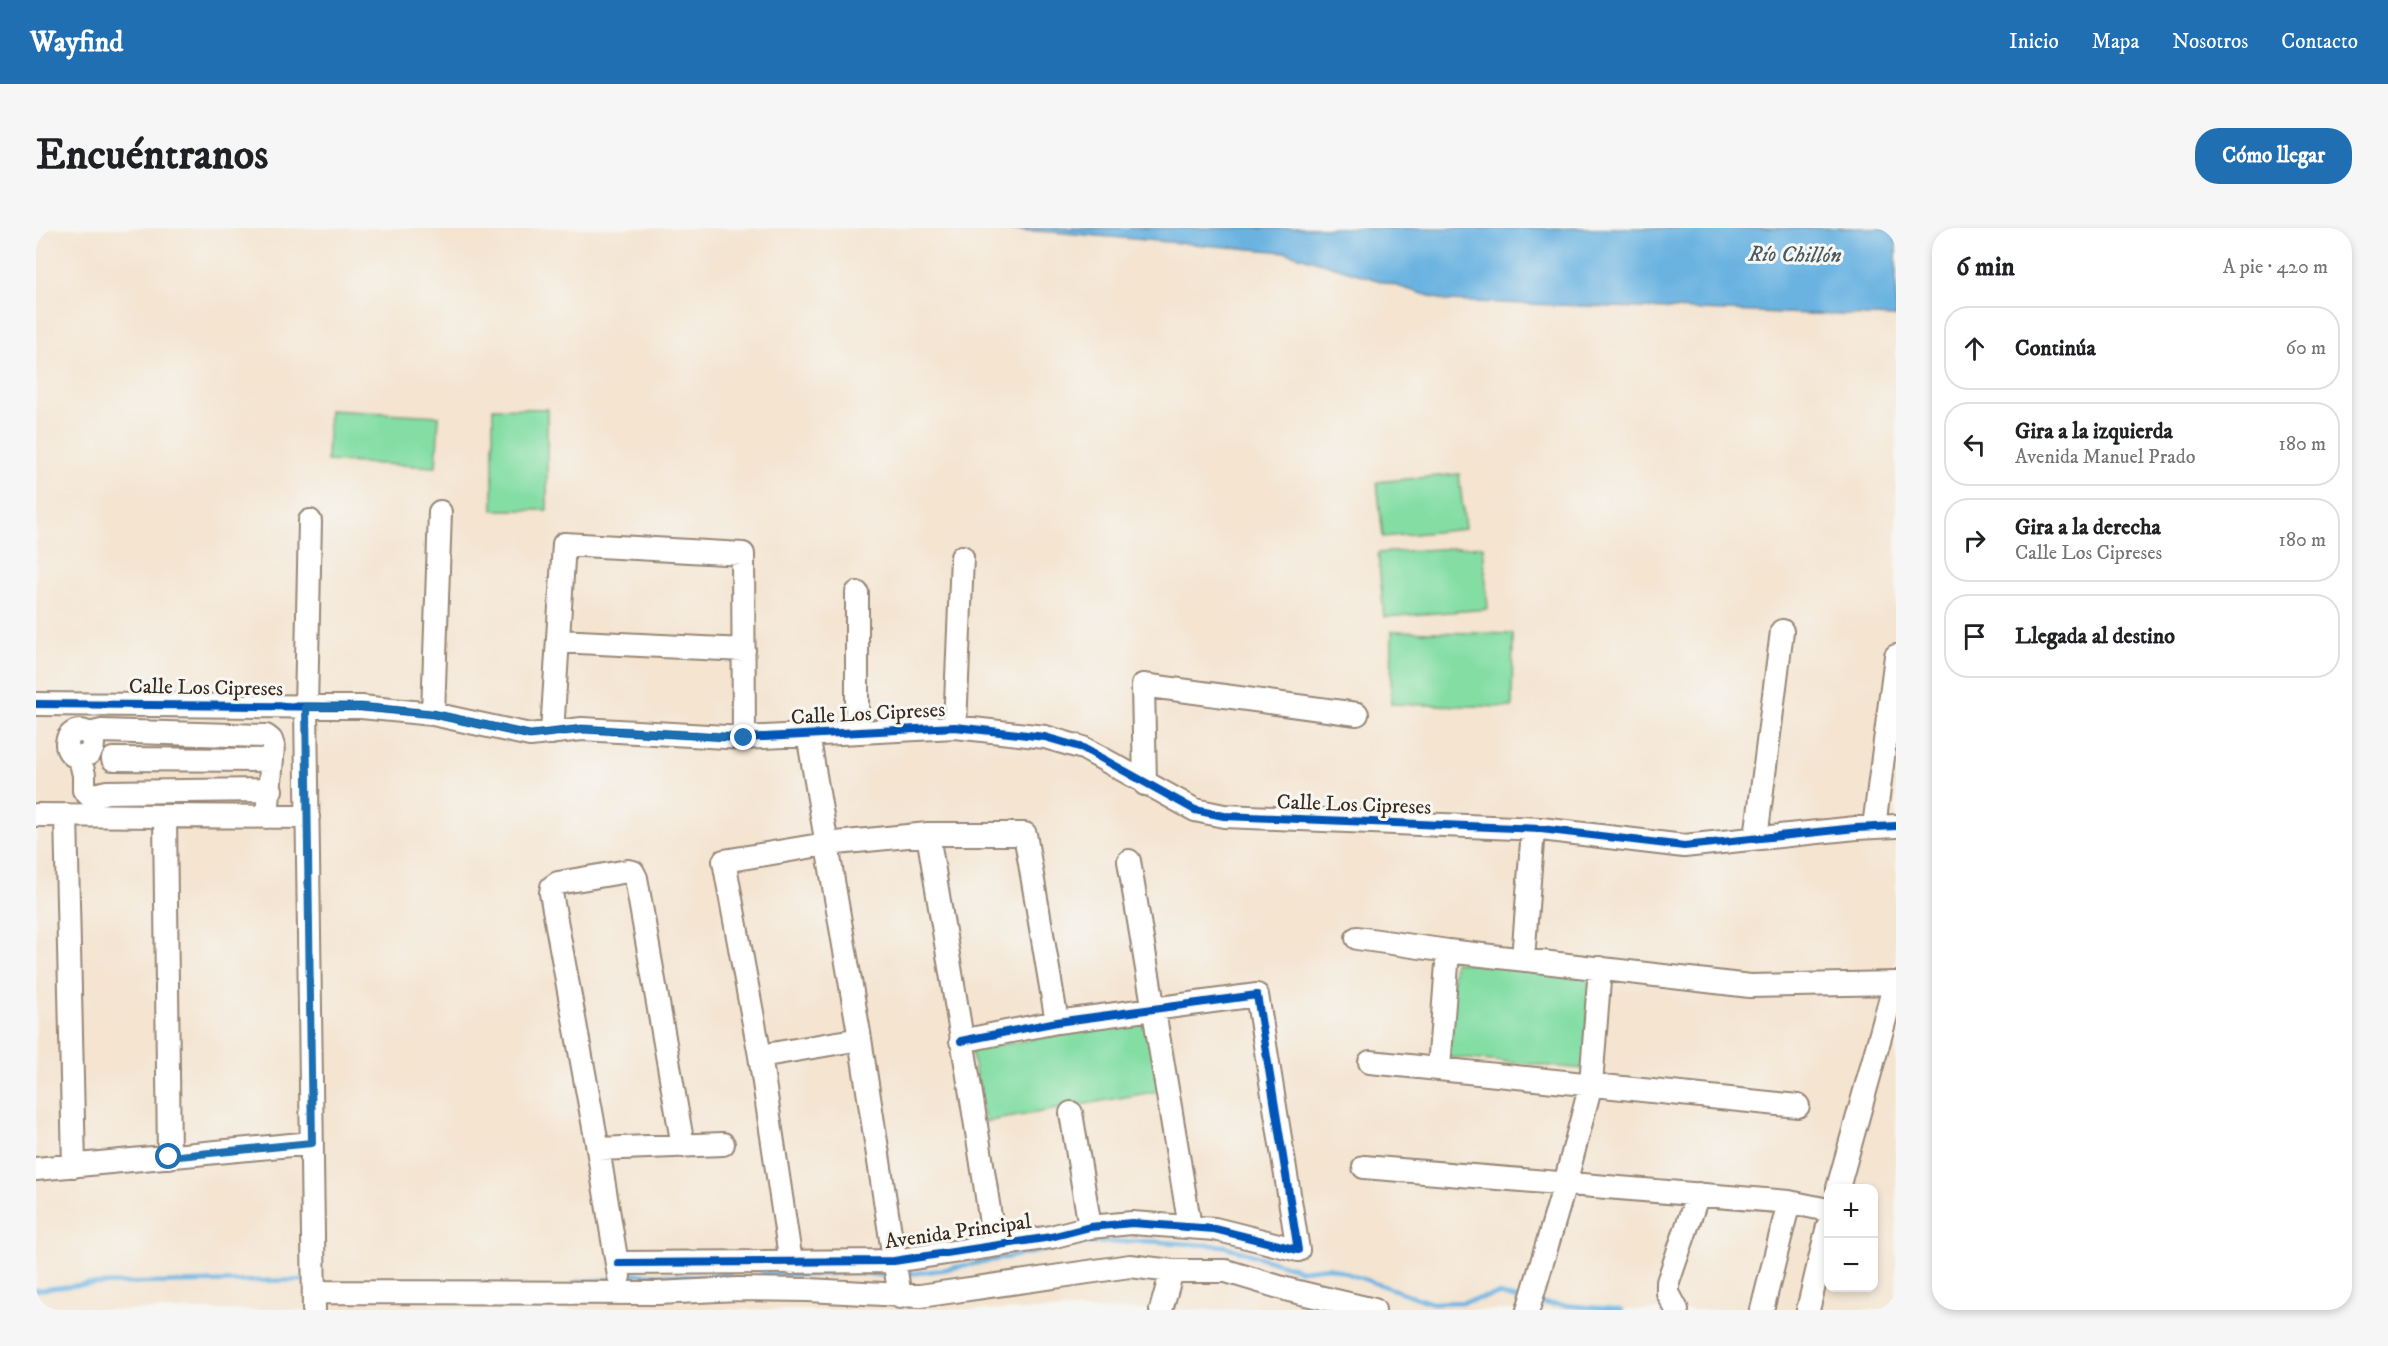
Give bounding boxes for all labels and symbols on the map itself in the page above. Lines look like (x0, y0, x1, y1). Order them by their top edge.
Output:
water label: Río Chillón (1747, 241, 1842, 269)
street label: Calle Los Cipreses (129, 674, 283, 702)
street label: Calle Los Cipreses (790, 697, 946, 731)
route end (730, 724, 756, 750)
street label: Calle Los Cipreses (1276, 789, 1432, 821)
route start (155, 1143, 181, 1169)
street label: Avenida Principal (883, 1209, 1034, 1255)

